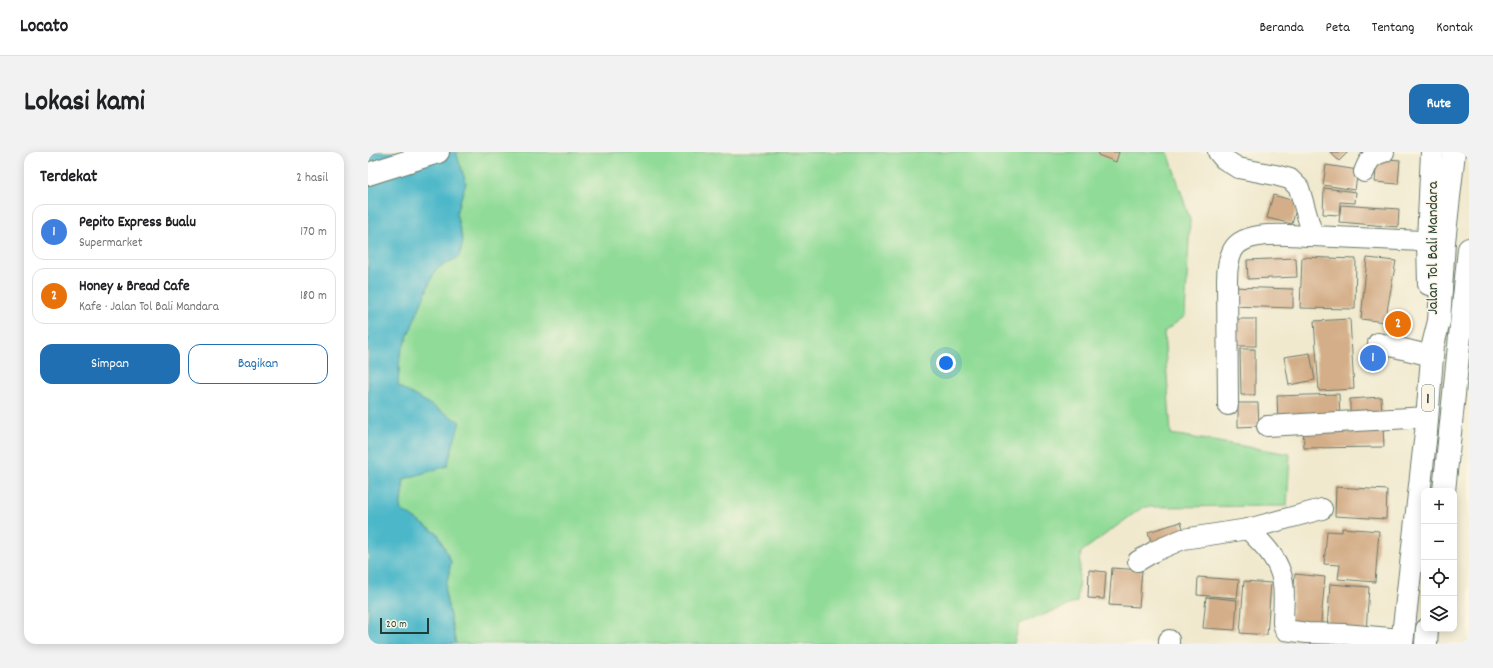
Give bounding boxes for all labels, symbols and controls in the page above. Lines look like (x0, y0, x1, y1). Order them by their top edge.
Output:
text: Locato (20, 14, 68, 41)
text: Beranda (1259, 18, 1304, 38)
text: Peta (1326, 18, 1350, 38)
text: Tentang (1372, 18, 1414, 38)
text: Kontak (1436, 18, 1473, 38)
text: Lokasi kami (24, 84, 145, 124)
button: Rute (1409, 84, 1469, 124)
text: Terdekat (40, 166, 97, 190)
text: 2 hasil (296, 169, 328, 188)
street label: Jalan Tol Bali Mandara (1422, 181, 1445, 315)
text: Pepito Express Bualu (79, 212, 196, 234)
text: 1 (53, 223, 55, 242)
text: 170 m (300, 223, 327, 242)
text: Supermarket (79, 234, 143, 253)
text: Honey & Bread Cafe (79, 276, 190, 298)
text: 2 (51, 287, 57, 306)
text: 180 m (300, 287, 327, 306)
text: Kafe · Jalan Tol Bali Mandara (79, 298, 219, 317)
pin: 2 (1385, 309, 1411, 339)
pin: 1 (1360, 343, 1386, 373)
button: Simpan (40, 344, 180, 384)
button: Bagikan (188, 344, 328, 384)
your location (936, 353, 956, 373)
road number: 1 (1422, 385, 1434, 411)
map controls (1421, 488, 1457, 632)
button: + (1421, 488, 1457, 524)
button: − (1421, 524, 1457, 560)
button: locate (1421, 560, 1457, 596)
button: layers (1421, 596, 1457, 632)
scale bar (380, 616, 429, 635)
text: 20 m (386, 617, 407, 633)

